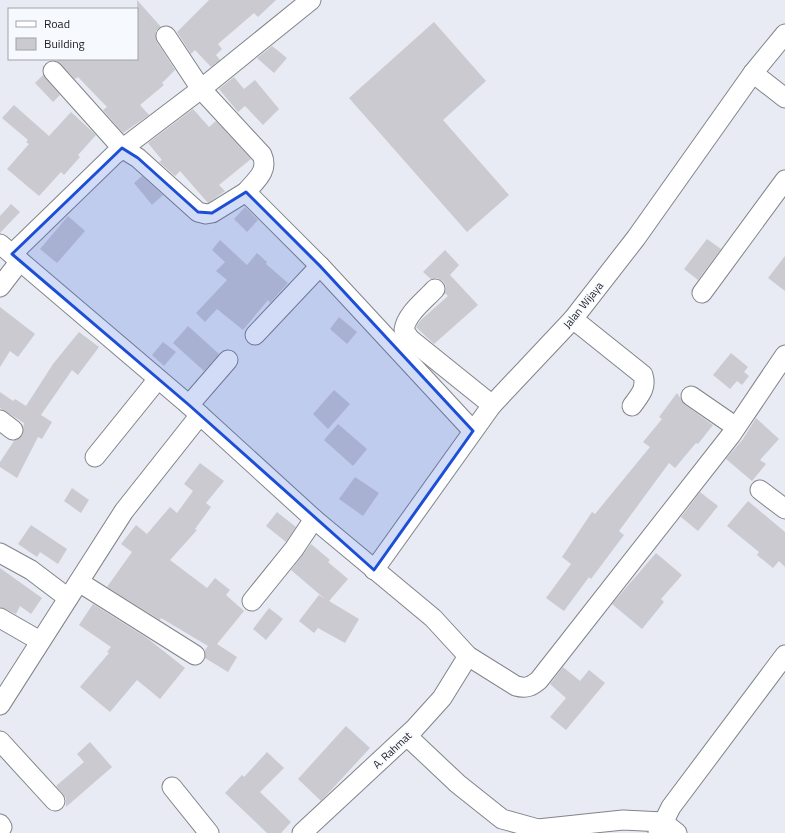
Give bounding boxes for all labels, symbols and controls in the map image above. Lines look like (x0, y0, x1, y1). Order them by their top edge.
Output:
legend (8, 8, 138, 60)
text: Road (44, 14, 70, 33)
text: Building (44, 34, 85, 53)
street label: Jalan Wijaya (559, 278, 607, 332)
street label: A. Rahmat (369, 728, 415, 772)

